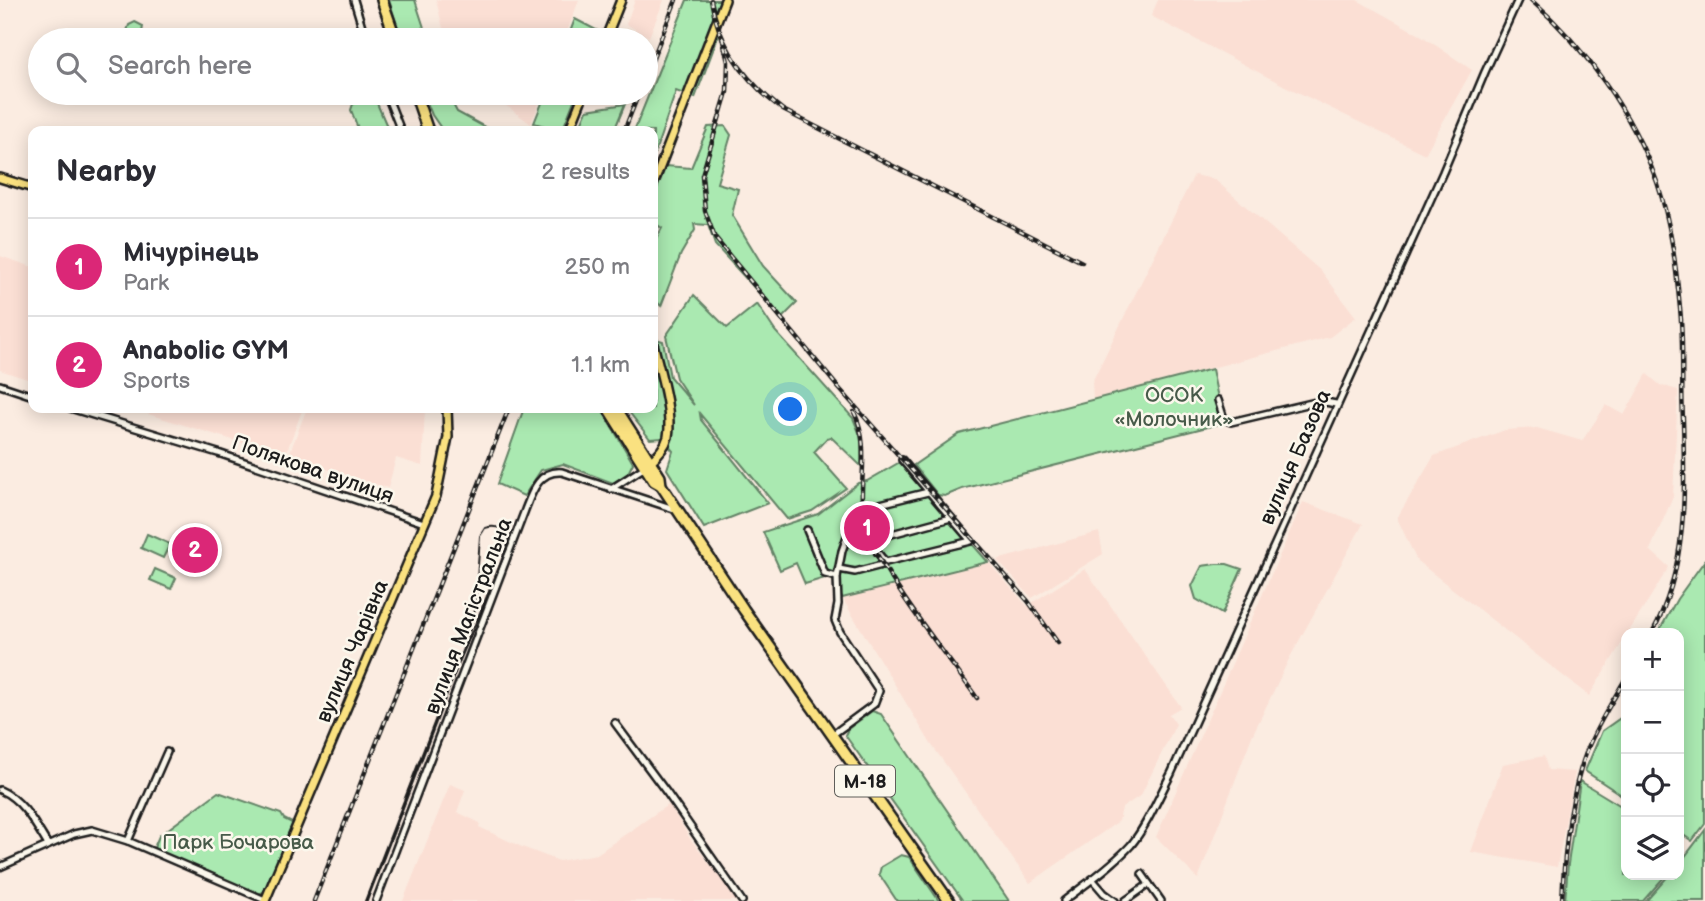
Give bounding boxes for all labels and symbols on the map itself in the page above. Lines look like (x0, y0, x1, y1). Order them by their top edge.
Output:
park label: ОСОК «Молочник» (1114, 383, 1234, 432)
street label: вулиця Базова (1254, 385, 1337, 529)
your location (773, 392, 807, 426)
street label: Полякова вулиця (229, 430, 397, 509)
pin: 1 (844, 502, 890, 554)
street label: вулиця Магістральна (419, 514, 518, 718)
pin: 2 (172, 524, 218, 576)
street label: вулиця Чарівна (311, 576, 394, 726)
road number: М-18 (835, 766, 895, 796)
park label: Парк Бочарова (162, 830, 314, 855)

